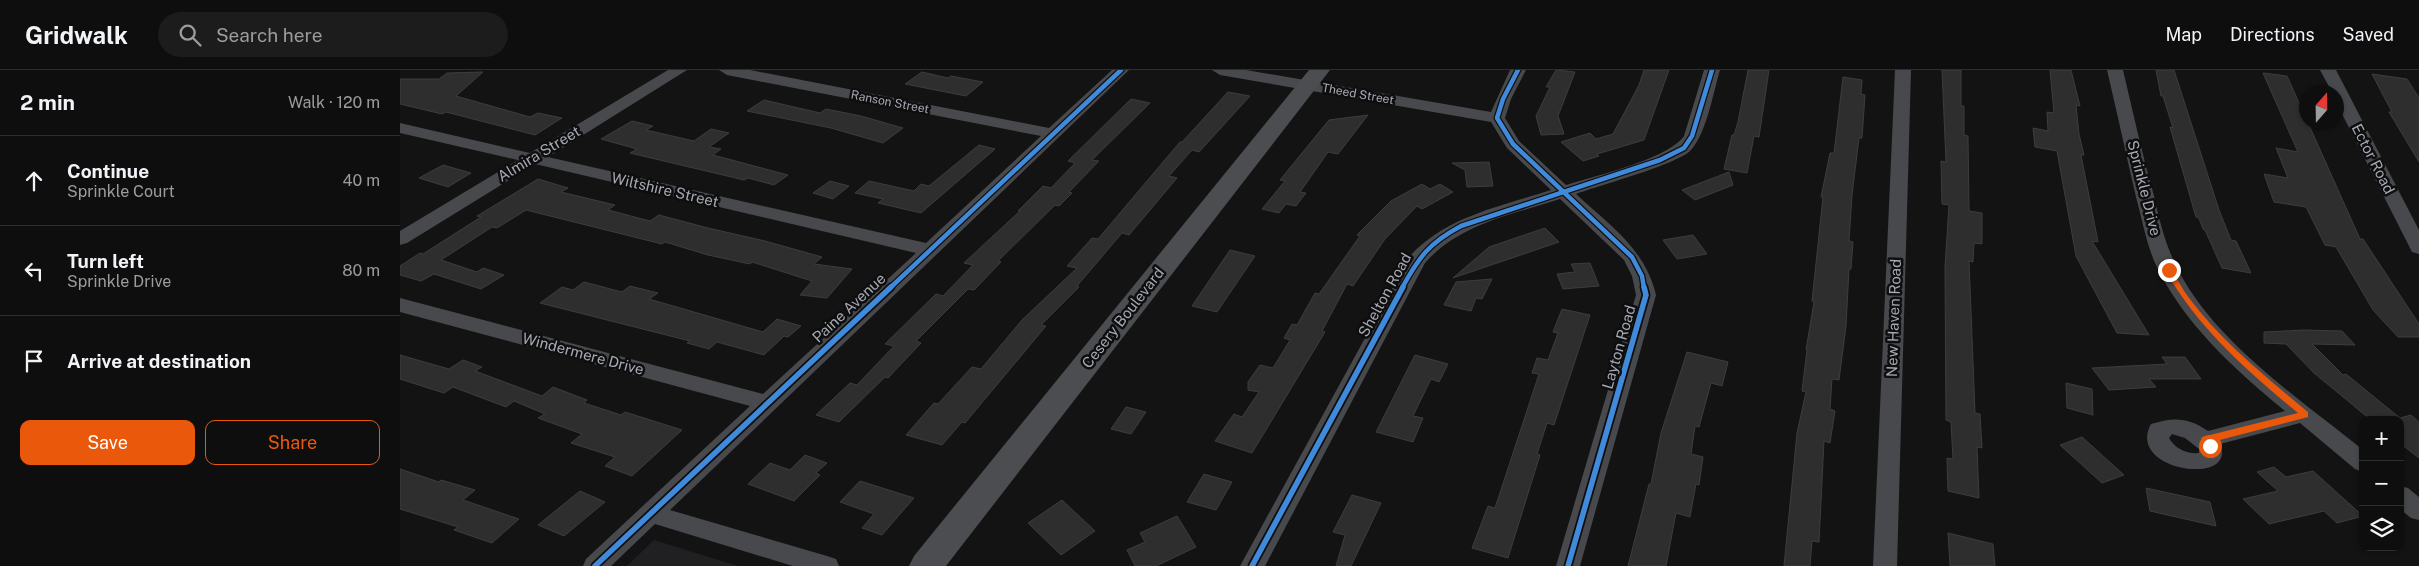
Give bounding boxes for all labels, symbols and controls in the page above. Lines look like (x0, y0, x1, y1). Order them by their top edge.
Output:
search box (158, 12, 508, 57)
text: Gridwalk (25, 21, 128, 49)
icon: search (176, 21, 204, 49)
text: Search here (216, 24, 323, 46)
text: Map (2165, 24, 2202, 45)
text: Directions (2230, 24, 2315, 45)
text: Saved (2343, 24, 2394, 45)
street label: Theed Street (1321, 81, 1395, 107)
north arrow (2299, 85, 2344, 130)
street label: Ranson Street (850, 88, 931, 116)
text: 2 min (20, 90, 75, 115)
text: Walk · 120 m (288, 93, 380, 112)
street label: Ector Road (2349, 121, 2398, 197)
street label: Almira Street (494, 122, 583, 185)
street label: Sprinkle Drive (2124, 138, 2165, 237)
text: Continue (67, 160, 149, 182)
icon: ahead (20, 167, 48, 195)
street label: Wiltshire Street (610, 169, 721, 210)
text: 40 m (342, 171, 380, 190)
text: Sprinkle Court (67, 182, 175, 201)
text: Turn left (67, 250, 144, 272)
street label: Shelton Road (1355, 250, 1415, 340)
icon: left (20, 257, 48, 285)
street label: New Haven Road (1883, 259, 1904, 377)
route end (2158, 259, 2181, 282)
text: 80 m (342, 261, 380, 280)
street label: Cesery Boulevard (1078, 264, 1167, 371)
street label: Paine Avenue (809, 269, 889, 346)
text: Sprinkle Drive (67, 272, 171, 291)
street label: Layton Road (1598, 303, 1639, 391)
street label: Windermere Drive (520, 329, 646, 378)
icon: arrive (20, 347, 48, 375)
text: Arrive at destination (67, 350, 251, 372)
map controls (2359, 416, 2404, 551)
button: + (2359, 416, 2404, 461)
button: Save (20, 420, 195, 465)
button: Share (205, 420, 380, 465)
route start (2199, 435, 2222, 458)
button: − (2359, 461, 2404, 506)
button: layers (2359, 506, 2404, 551)

